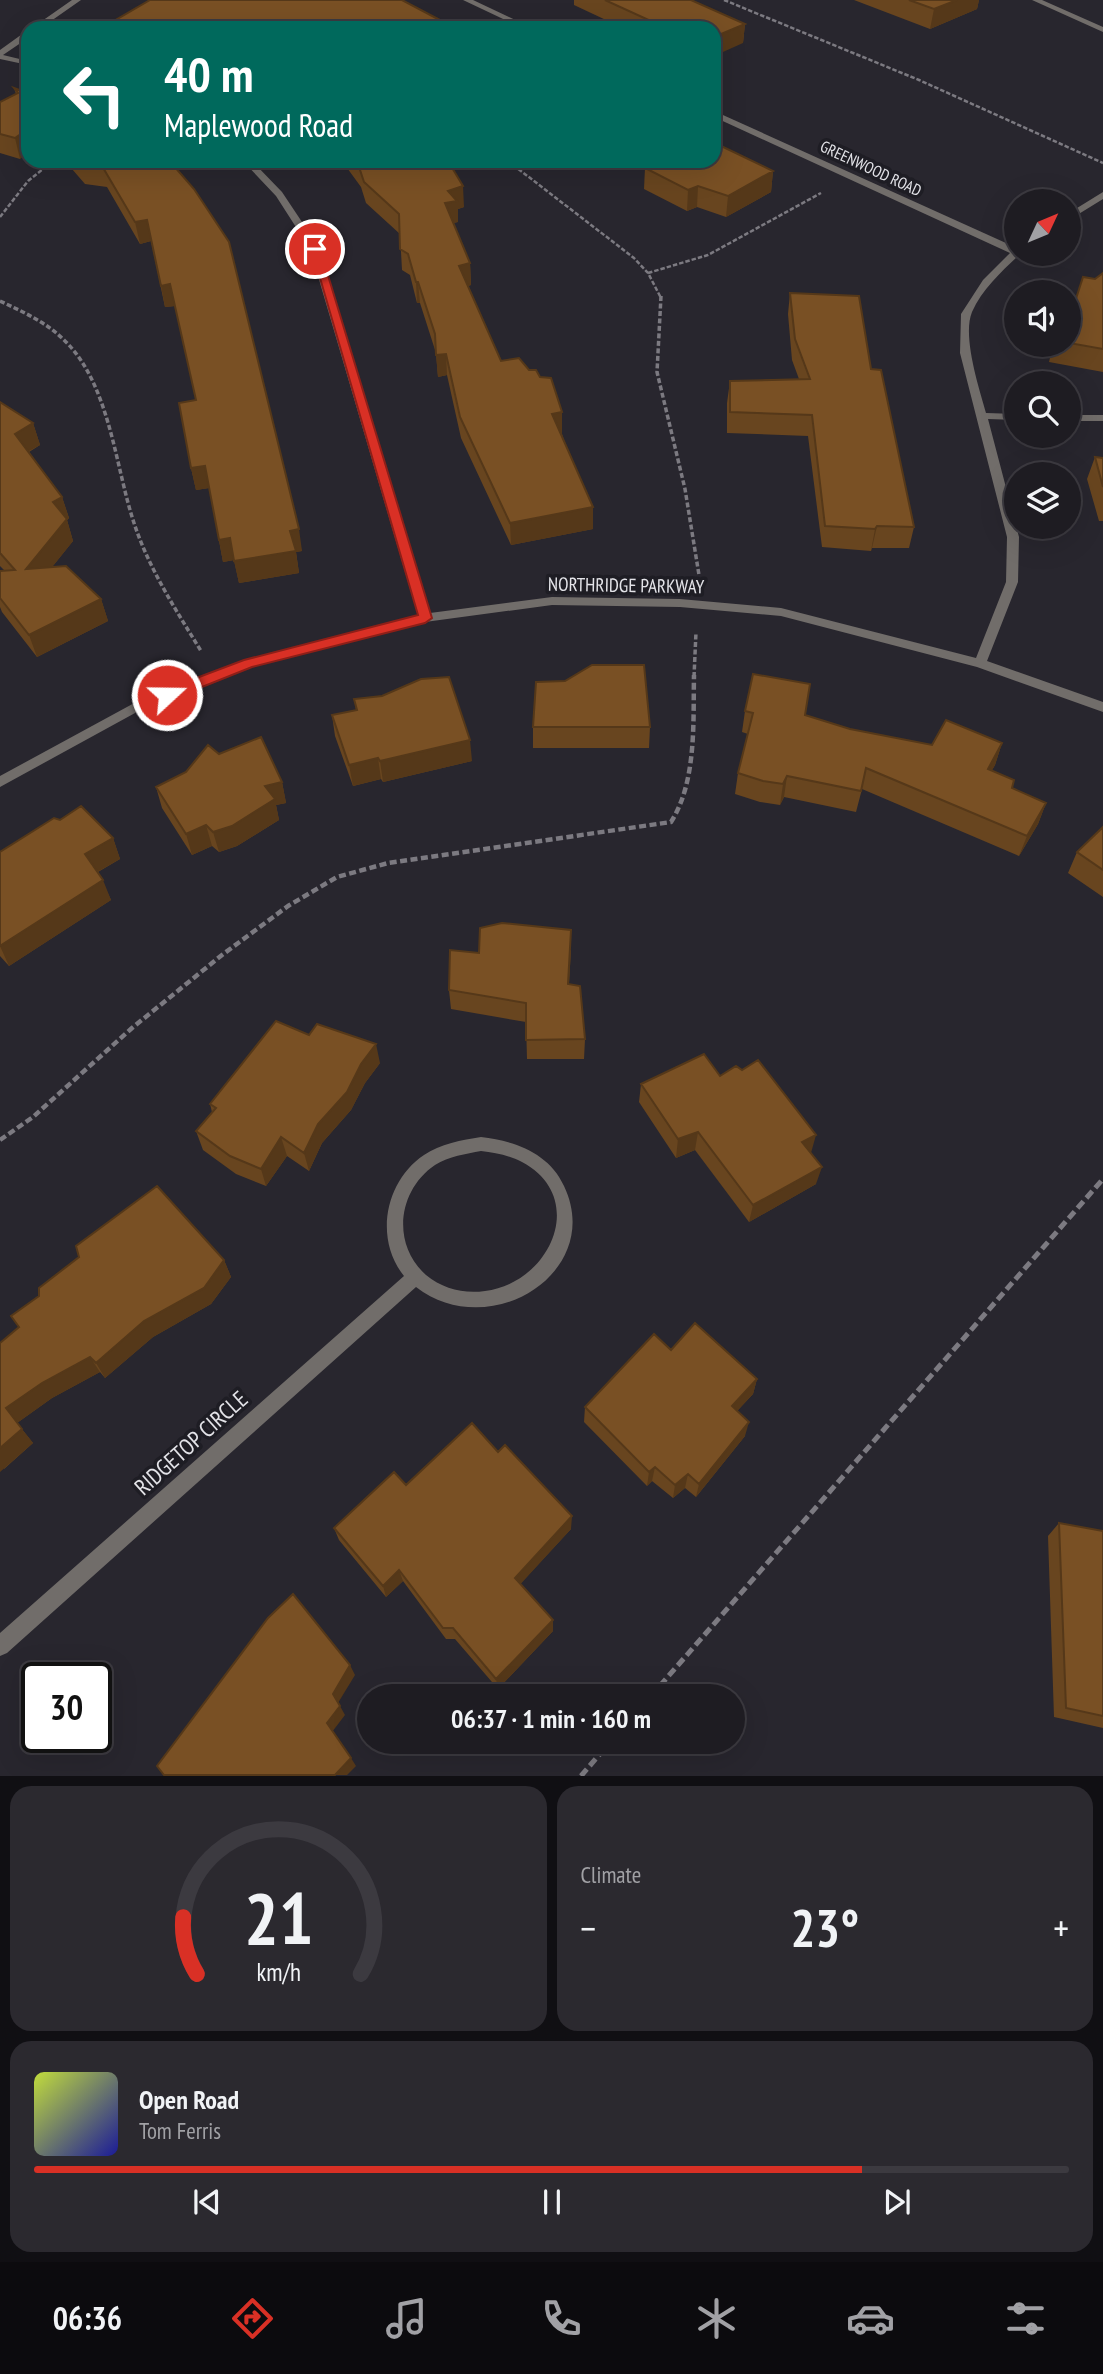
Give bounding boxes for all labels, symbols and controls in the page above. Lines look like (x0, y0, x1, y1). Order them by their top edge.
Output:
text: 40 m (164, 42, 253, 106)
icon: left (49, 49, 140, 140)
text: Maplewood Road (164, 104, 353, 146)
street label: GREENWOOD ROAD (817, 136, 925, 200)
north arrow (1004, 189, 1082, 266)
map controls (1004, 189, 1081, 539)
pin (285, 219, 345, 279)
icon: arrive (296, 230, 334, 268)
button: sound (1004, 280, 1081, 357)
button: search (1004, 371, 1081, 448)
button: layers (1004, 462, 1081, 539)
street label: NORTHRIDGE PARKWAY (548, 572, 705, 598)
position arrow (130, 658, 204, 732)
street label: RIDGETOP CIRCLE (128, 1384, 253, 1501)
speed limit sign: 30 (21, 1662, 112, 1753)
text: 06:37 · 1 min · 160 m (451, 1702, 651, 1735)
text: Climate (581, 1860, 641, 1889)
text: 21 (243, 1871, 313, 1965)
text: 23° (790, 1894, 859, 1961)
text: − (581, 1903, 596, 1952)
text: + (1053, 1903, 1069, 1952)
text: km/h (256, 1956, 300, 1988)
text: Open Road (139, 2083, 239, 2116)
text: Tom Ferris (139, 2116, 221, 2145)
icon: previous (188, 2183, 226, 2221)
icon: pause (533, 2183, 571, 2221)
icon: next (878, 2183, 916, 2221)
icon: directions (228, 2294, 277, 2343)
icon: music (382, 2294, 431, 2343)
icon: phone (537, 2294, 586, 2343)
icon: climate (692, 2294, 741, 2343)
icon: car (846, 2294, 895, 2343)
icon: filters (1001, 2294, 1050, 2343)
text: 06:36 (53, 2297, 122, 2339)

